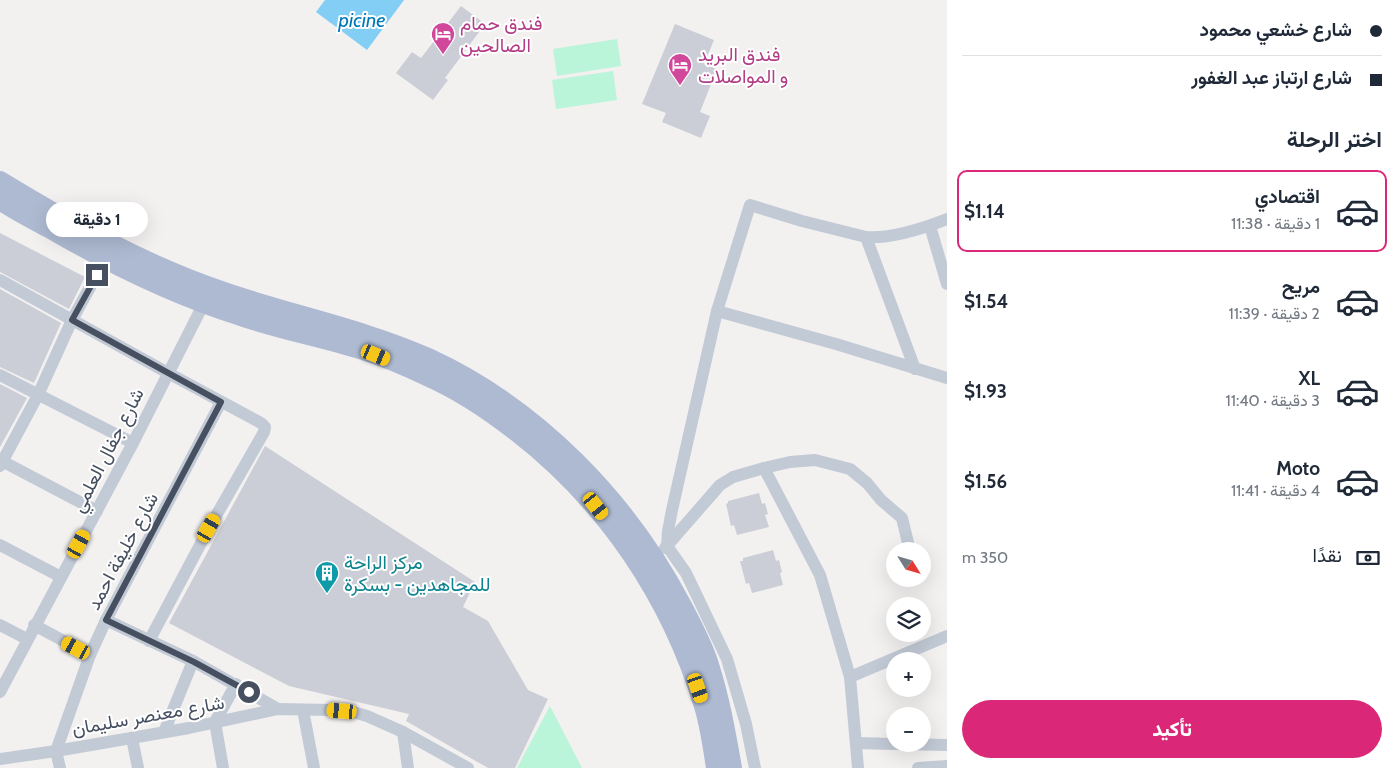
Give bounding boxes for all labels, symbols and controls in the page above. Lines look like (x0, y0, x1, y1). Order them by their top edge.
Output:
water label: picine (338, 8, 385, 32)
place label: فندق حمام الصالحين (460, 12, 543, 57)
text: شارع خشعي محمود (1199, 18, 1352, 41)
hotel icon: فندق حمام الصالحين (430, 21, 456, 55)
place label: فندق البريد و المواصلات (698, 43, 788, 88)
hotel icon: فندق البريد و المواصلات (667, 52, 693, 86)
text: شارع ارتباز عبد الغفور (1191, 66, 1352, 89)
text: اختر الرحلة (1287, 126, 1382, 153)
text: اقتصادي (1255, 185, 1320, 208)
icon: car (1335, 189, 1380, 234)
text: $1.14 (964, 200, 1005, 223)
callout: 1 دقيقة (46, 202, 148, 238)
text: 1 دقيقة (73, 210, 121, 229)
text: 1 دقيقة · 11:38 (1231, 214, 1320, 233)
route end (86, 264, 108, 286)
text: مريح (1282, 275, 1320, 298)
icon: car (1335, 279, 1380, 324)
text: $1.54 (964, 290, 1008, 313)
text: 2 دقيقة · 11:39 (1228, 304, 1320, 323)
car (359, 342, 392, 368)
text: XL (1299, 367, 1320, 390)
icon: car (1335, 369, 1380, 414)
text: $1.93 (964, 380, 1007, 403)
street label: شارع جفال العلمي (66, 384, 152, 518)
text: 3 دقيقة · 11:40 (1226, 391, 1320, 410)
text: Moto (1276, 457, 1320, 480)
icon: car (1335, 459, 1380, 504)
text: $1.56 (964, 470, 1007, 493)
text: 4 دقيقة · 11:41 (1231, 481, 1320, 500)
street label: شارع خليفة احمد (82, 488, 164, 614)
car (580, 490, 611, 522)
car (195, 511, 222, 545)
car (65, 527, 92, 561)
north arrow (886, 542, 931, 588)
map controls (886, 542, 931, 752)
text: نقدًا (1313, 544, 1342, 567)
icon: cash (1354, 544, 1382, 572)
text: 350 m (962, 548, 1008, 567)
place label: مركز الراحة للمجاهدين - بسكرة (344, 551, 491, 596)
building icon: مركز الراحة للمجاهدين - بسكرة (314, 560, 340, 594)
button: layers (886, 597, 931, 642)
car (59, 634, 92, 662)
button: + (886, 652, 931, 697)
car (686, 671, 709, 705)
route start (238, 681, 260, 703)
street label: شارع معنصر سليمان (70, 691, 226, 741)
button: تأكيد (962, 700, 1382, 758)
car (326, 702, 357, 720)
button: − (886, 707, 931, 752)

